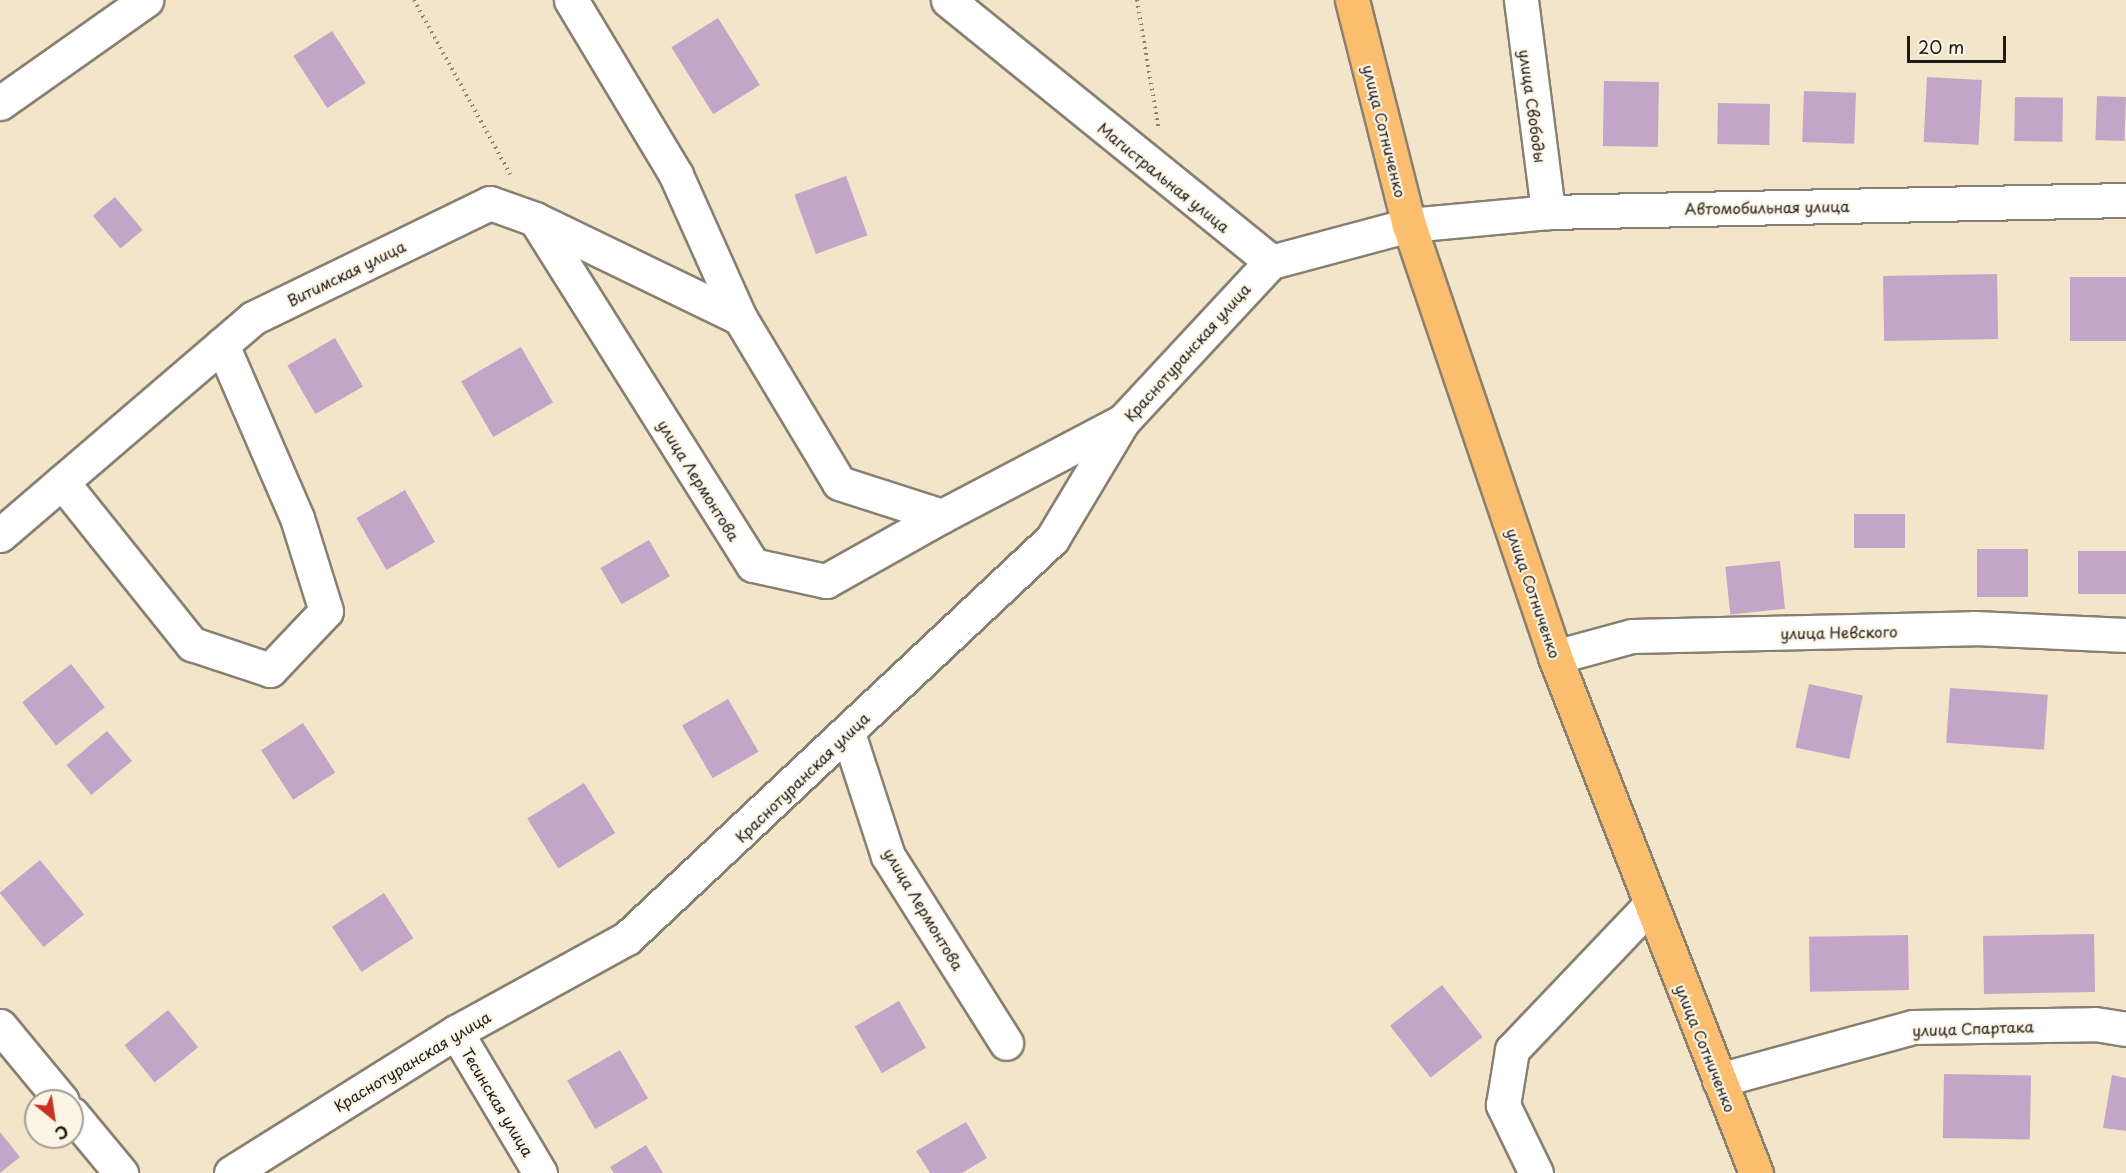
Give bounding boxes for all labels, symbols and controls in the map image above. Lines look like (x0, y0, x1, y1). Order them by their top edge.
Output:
scale bar (1910, 24, 2009, 62)
text: 20 m (1918, 33, 1964, 60)
street label: улица Свободы (1516, 48, 1550, 164)
street label: улица Сотниченко (1360, 62, 1410, 200)
street label: Магистральная улица (1094, 118, 1234, 236)
street label: Автомобильная улица (1684, 197, 1850, 217)
street label: Витимская улица (284, 236, 408, 310)
street label: Краснотуранская улица (1120, 279, 1254, 425)
street label: улица Лермонтова (654, 416, 744, 544)
street label: улица Сотниченко (1503, 525, 1565, 661)
street label: улица Невского (1780, 622, 1898, 642)
street label: Краснотуранская улица (731, 708, 873, 846)
street label: улица Лермонтова (880, 844, 968, 974)
street label: улица Сотниченко (1672, 981, 1740, 1115)
street label: Краснотуранская улица (330, 1007, 494, 1115)
street label: улица Спартака (1911, 1017, 2035, 1039)
street label: Тесинская улица (458, 1044, 538, 1160)
north arrow (24, 1089, 84, 1149)
text: С (51, 1119, 73, 1146)

